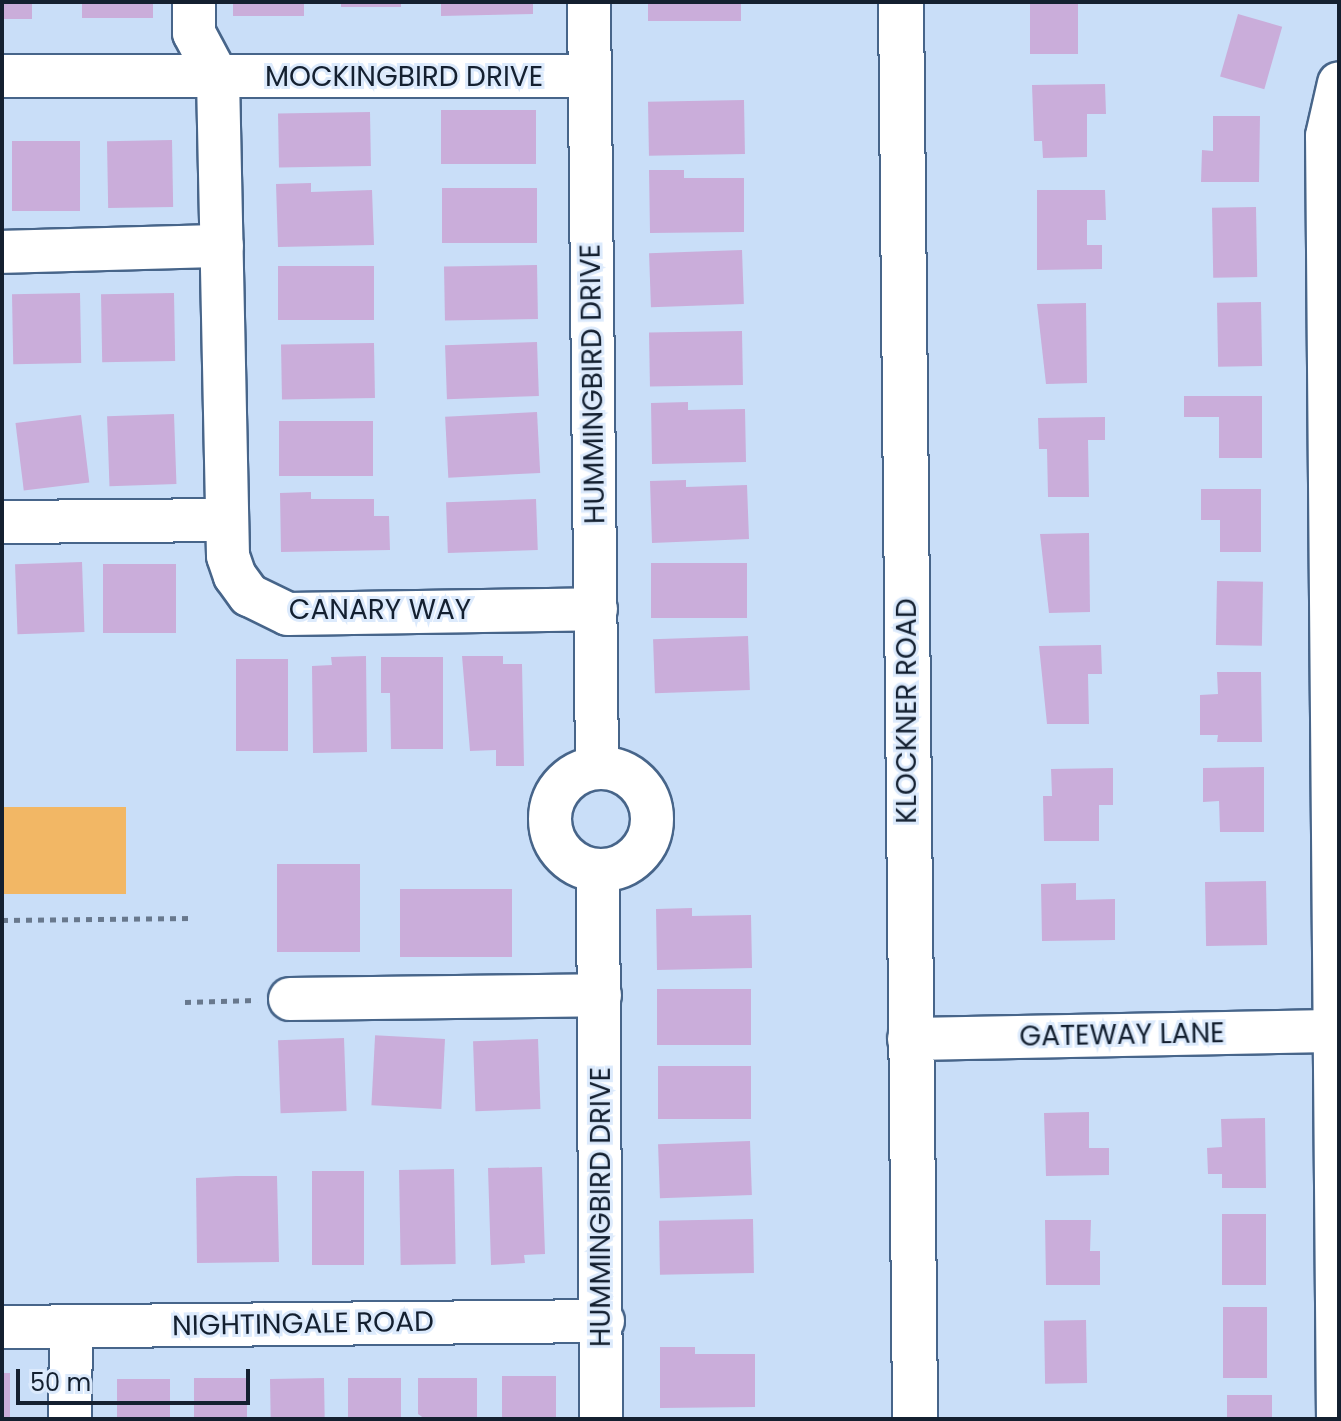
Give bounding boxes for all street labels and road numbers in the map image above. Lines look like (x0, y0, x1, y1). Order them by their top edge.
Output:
street label: MOCKINGBIRD DRIVE (265, 60, 543, 94)
street label: HUMMINGBIRD DRIVE (574, 244, 612, 524)
street label: CANARY WAY (289, 593, 471, 627)
street label: KLOCKNER ROAD (890, 598, 924, 824)
street label: GATEWAY LANE (1019, 1016, 1225, 1054)
street label: HUMMINGBIRD DRIVE (584, 1067, 618, 1347)
street label: NIGHTINGALE ROAD (172, 1305, 434, 1343)

